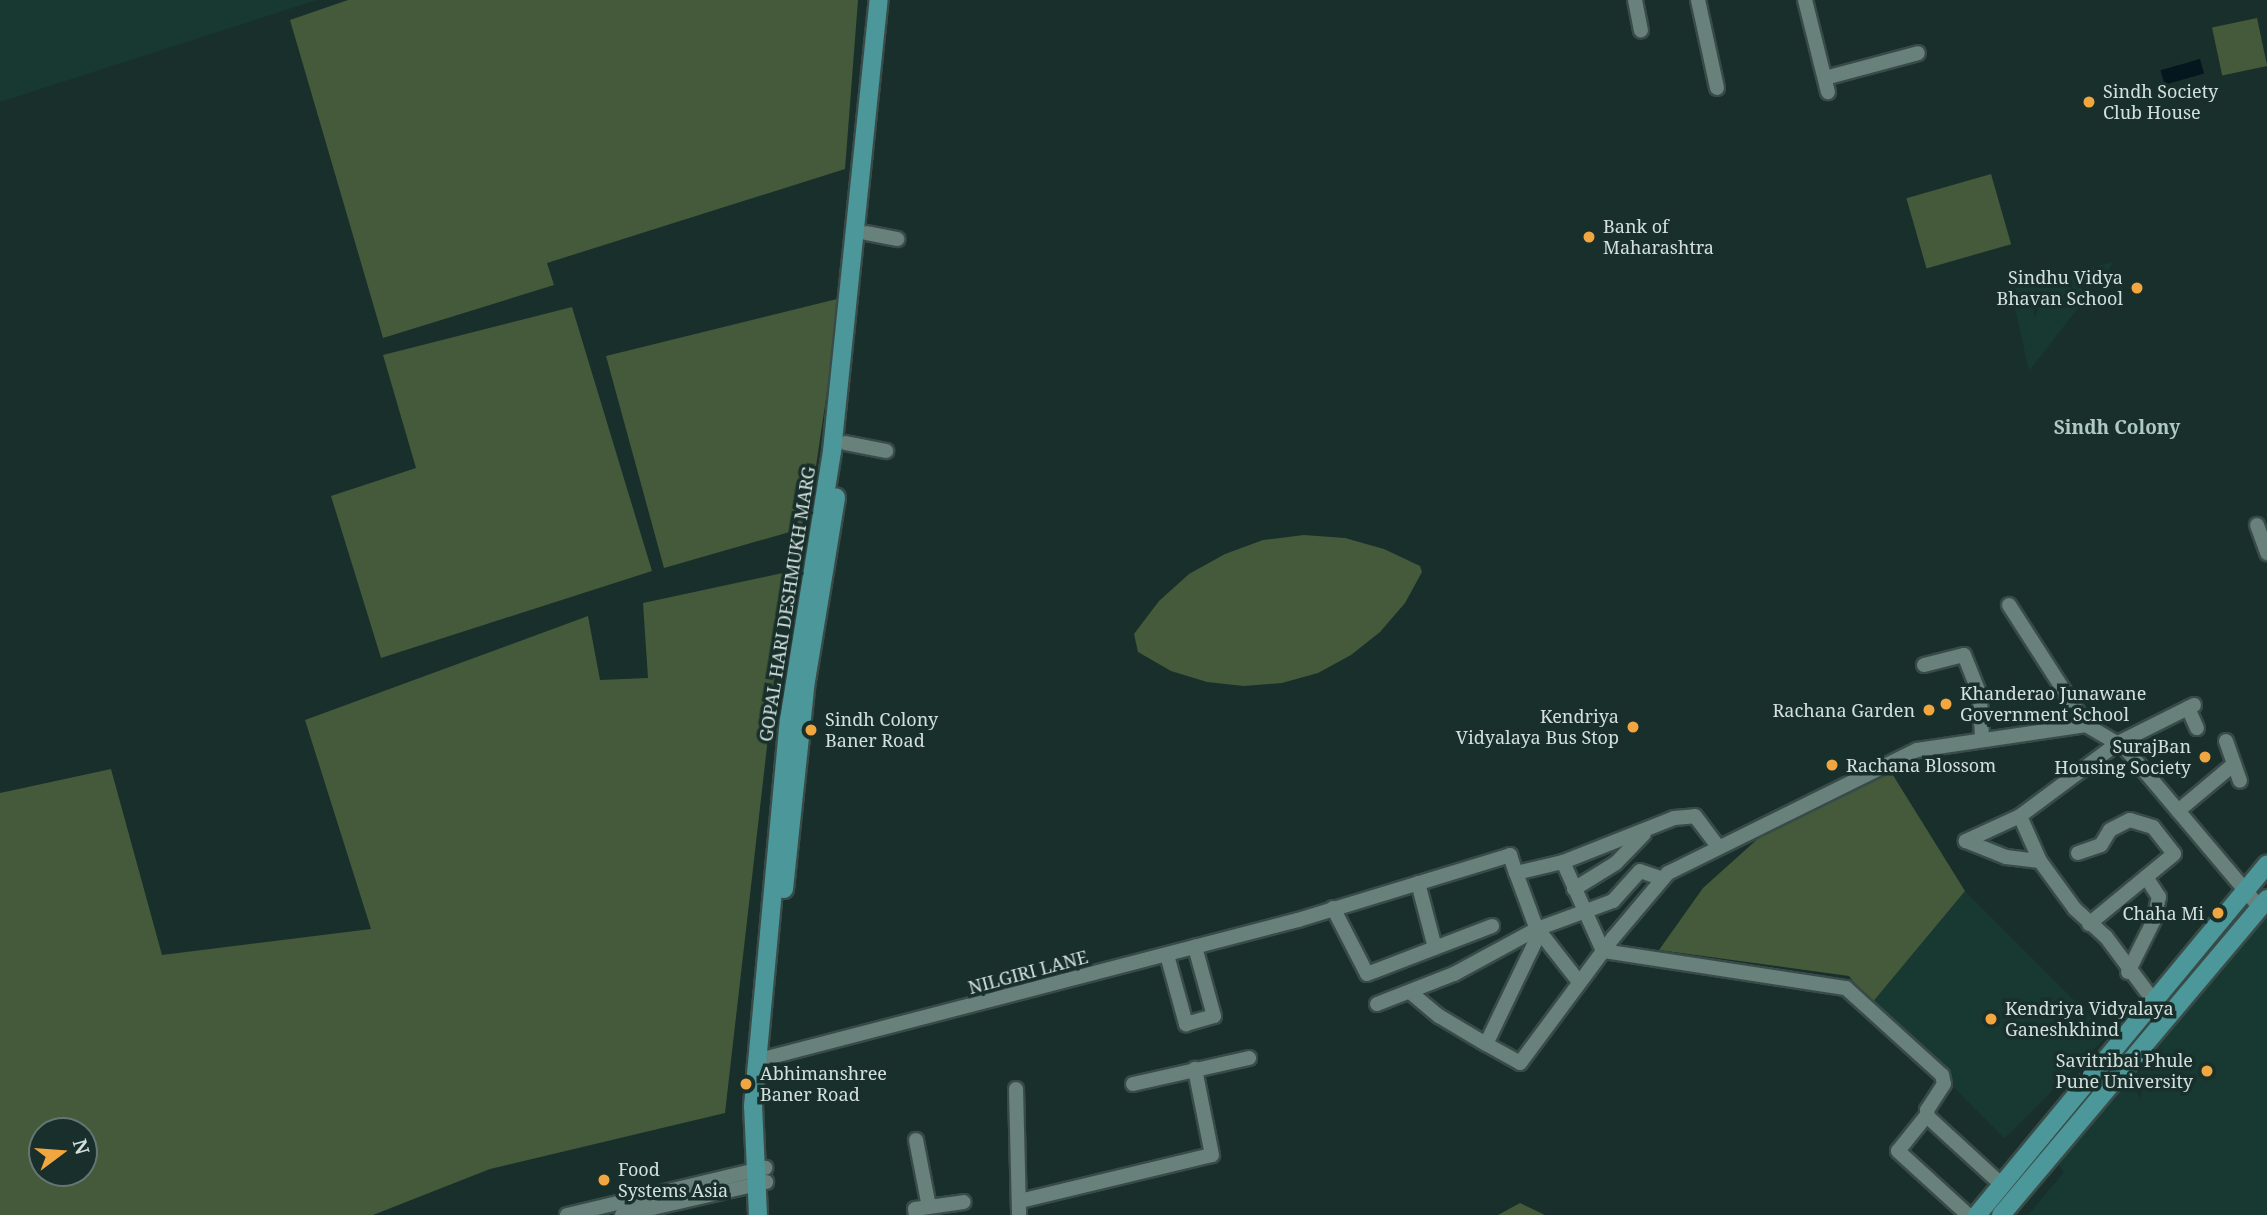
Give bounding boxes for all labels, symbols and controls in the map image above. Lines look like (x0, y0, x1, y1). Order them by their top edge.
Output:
place label: Sindh Society Club House (2103, 81, 2218, 124)
marker: Sindh Society Club House (2081, 94, 2097, 110)
place label: Bank of Maharashtra (1603, 216, 1714, 258)
marker: Bank of Maharashtra (1581, 229, 1597, 245)
place label: Sindhu Vidya Bhavan School (1996, 267, 2123, 310)
marker: Sindhu Vidya Bhavan School (2129, 280, 2145, 296)
district label: Sindh Colony (2054, 417, 2180, 439)
street label: GOPAL HARI DESHMUKH MARG (755, 465, 819, 743)
place label: Khanderao Junawane Government School (1960, 683, 2146, 726)
marker: Khanderao Junawane Government School (1938, 696, 1954, 712)
place label: Rachana Garden (1772, 699, 1915, 721)
marker: Rachana Garden (1921, 702, 1937, 718)
place label: Kendriya Vidyalaya Bus Stop (1456, 706, 1619, 748)
place label: Sindh Colony Baner Road (825, 709, 938, 752)
marker: Kendriya Vidyalaya Bus Stop (1625, 719, 1641, 735)
marker: Sindh Colony Baner Road (803, 722, 819, 738)
place label: SurajBan Housing Society (2054, 736, 2191, 778)
marker: SurajBan Housing Society (2197, 749, 2213, 765)
place label: Rachana Blossom (1846, 754, 1996, 776)
marker: Rachana Blossom (1824, 757, 1840, 773)
place label: Chaha Mi (2122, 902, 2204, 924)
marker: Chaha Mi (2210, 905, 2226, 921)
street label: NILGIRI LANE (966, 946, 1090, 998)
place label: Kendriya Vidyalaya Ganeshkhind (2005, 998, 2174, 1040)
marker: Kendriya Vidyalaya Ganeshkhind (1983, 1011, 1999, 1027)
place label: Savitribai Phule Pune University (2056, 1050, 2193, 1092)
place label: Abhimanshree Baner Road (760, 1063, 887, 1106)
marker: Savitribai Phule Pune University (2199, 1063, 2215, 1079)
marker: Abhimanshree Baner Road (738, 1076, 754, 1092)
north arrow (28, 1117, 98, 1187)
text: N (67, 1136, 96, 1158)
place label: Food Systems Asia (618, 1159, 728, 1202)
marker: Food Systems Asia (596, 1172, 612, 1188)

